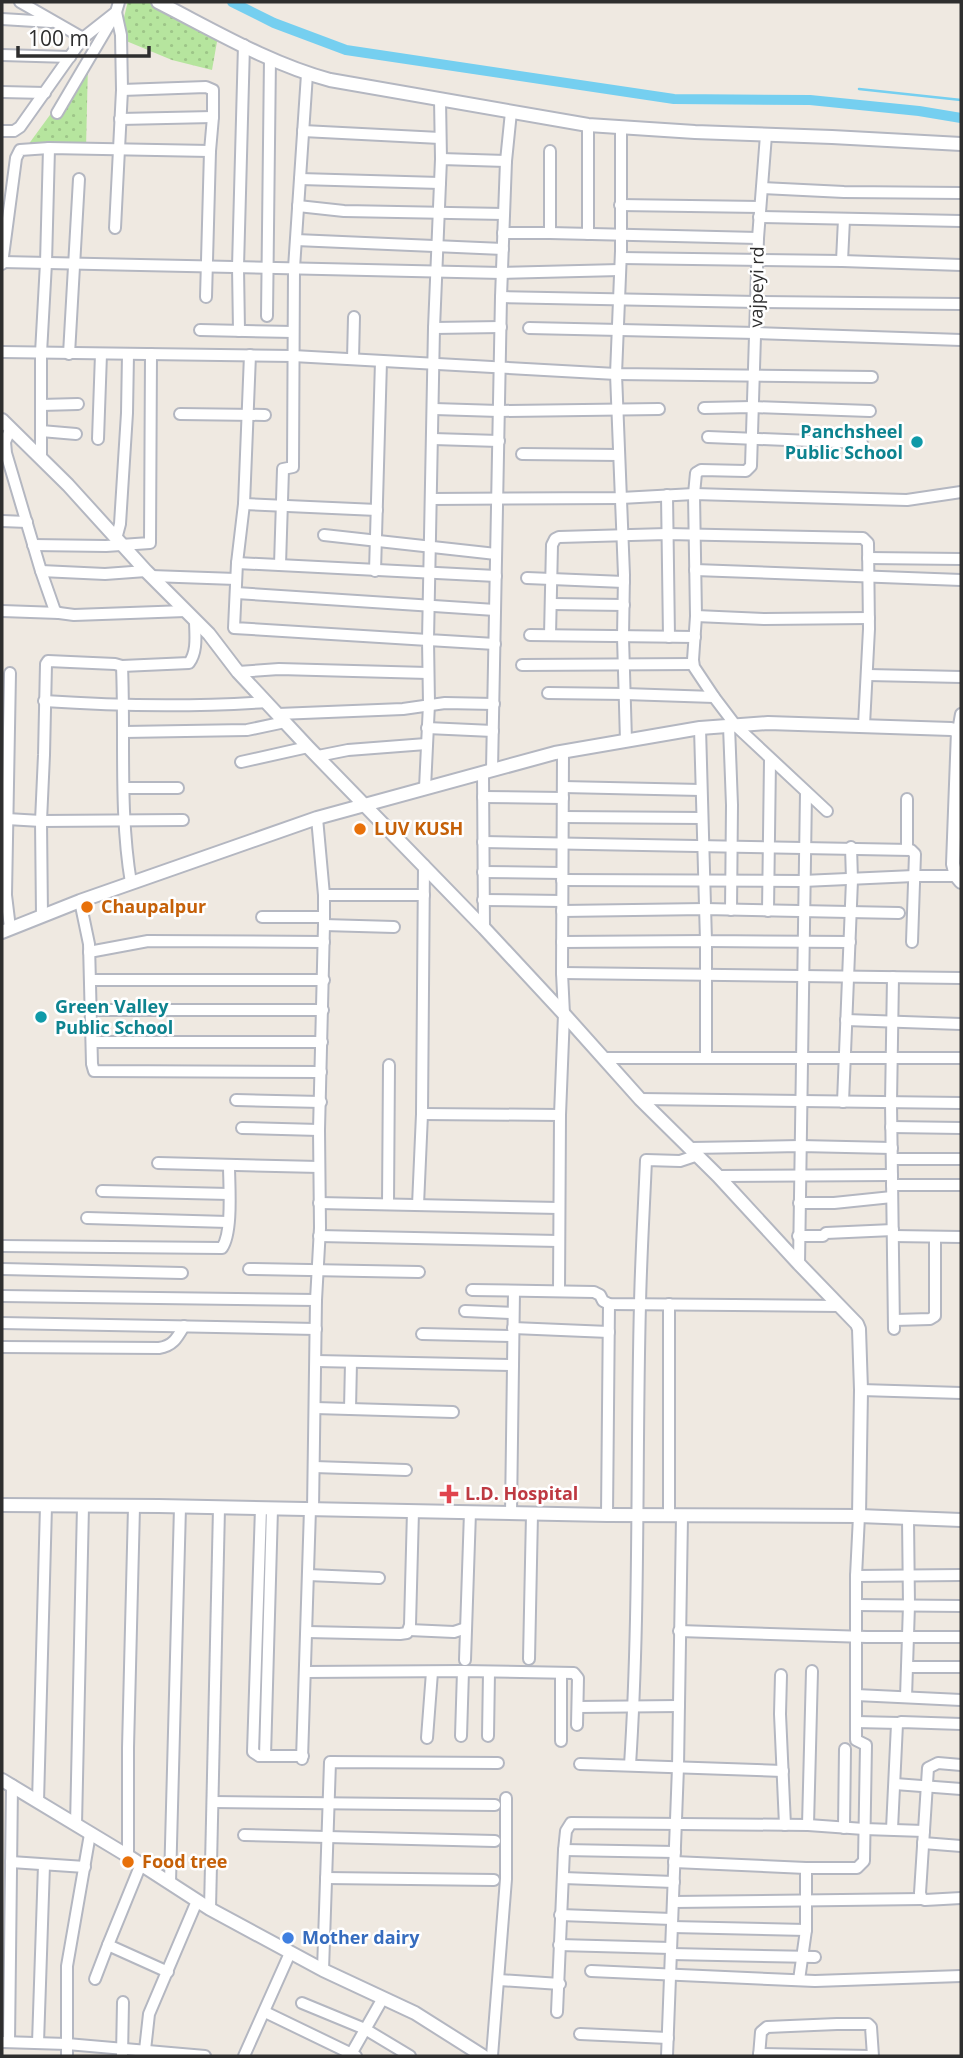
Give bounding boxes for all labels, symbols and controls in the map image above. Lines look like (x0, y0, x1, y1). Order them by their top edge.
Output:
scale bar (18, 14, 149, 58)
text: 100 m (28, 24, 89, 52)
street label: vajpeyi rd (743, 246, 769, 328)
place label: Panchsheel Public School (785, 419, 903, 464)
marker: Panchsheel Public School (909, 434, 925, 450)
place label: LUV KUSH (374, 816, 463, 840)
marker: LUV KUSH (352, 821, 368, 837)
place label: Chaupalpur (101, 894, 206, 918)
marker: Chaupalpur (79, 899, 95, 915)
place label: Green Valley Public School (55, 994, 173, 1039)
marker: Green Valley Public School (33, 1009, 49, 1025)
place label: L.D. Hospital (465, 1481, 578, 1505)
marker: L.D. Hospital (439, 1484, 459, 1504)
place label: Food tree (142, 1849, 228, 1873)
marker: Food tree (120, 1854, 136, 1870)
place label: Mother dairy (302, 1925, 420, 1949)
marker: Mother dairy (280, 1930, 296, 1946)

